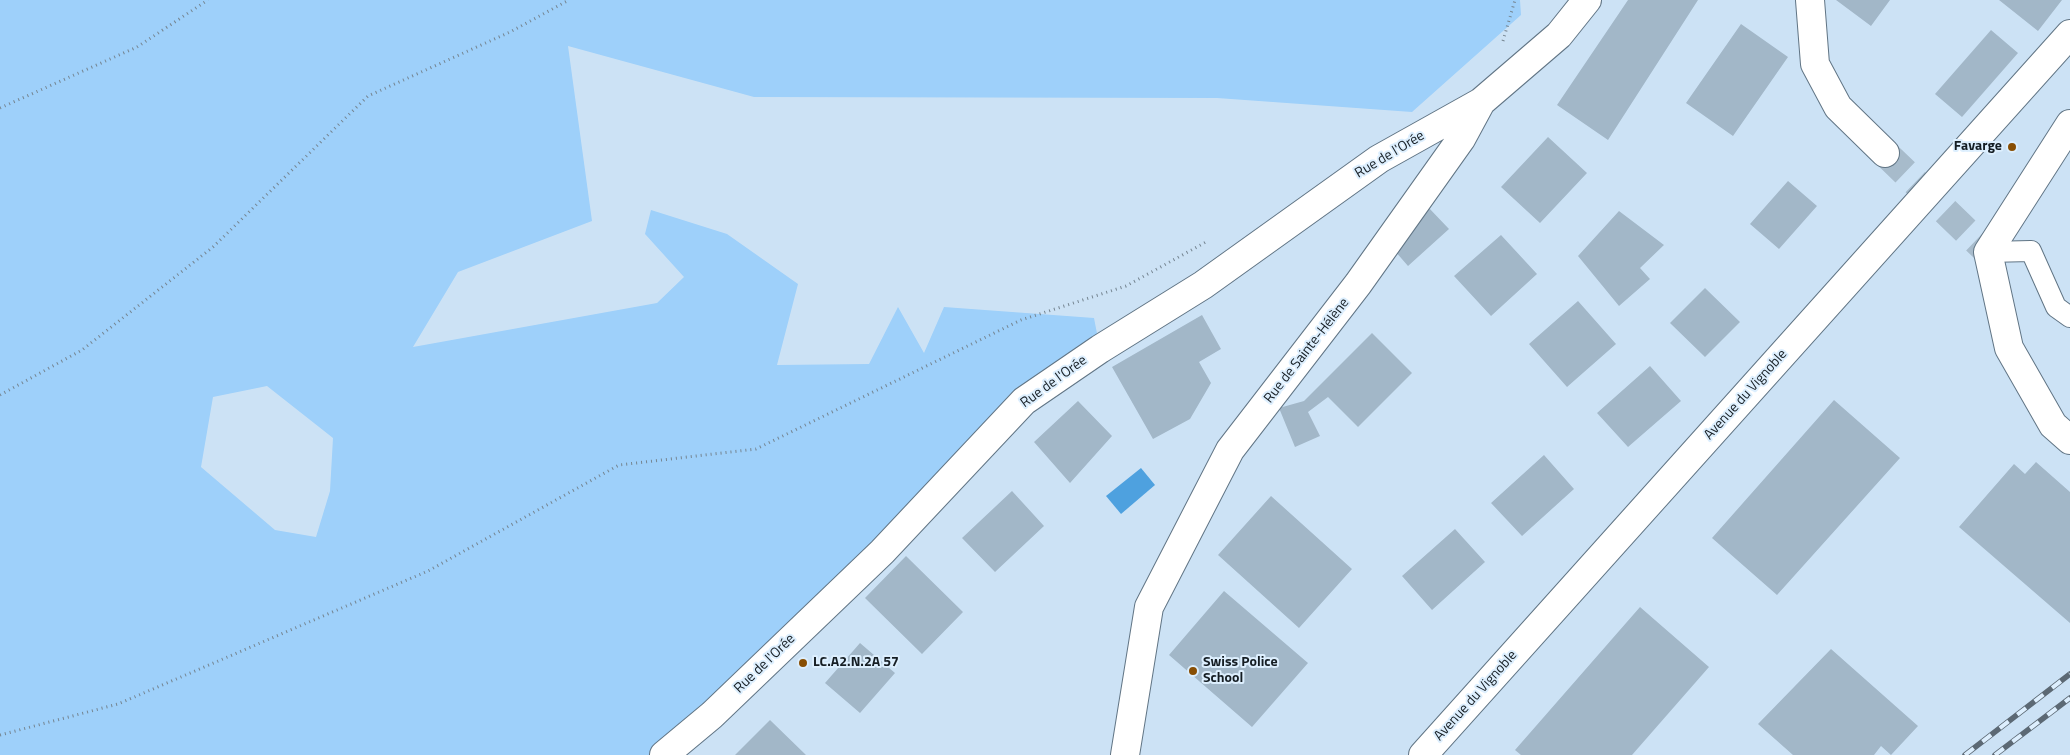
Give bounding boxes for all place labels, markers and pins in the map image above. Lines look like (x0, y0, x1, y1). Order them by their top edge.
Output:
place label: Favarge (1954, 139, 2002, 155)
marker: Favarge (2006, 141, 2018, 153)
place label: LC.A2.N.2A 57 (813, 655, 899, 671)
place label: Swiss Police School (1203, 655, 1278, 688)
marker: LC.A2.N.2A 57 (797, 657, 809, 669)
marker: Swiss Police School (1187, 665, 1199, 677)

